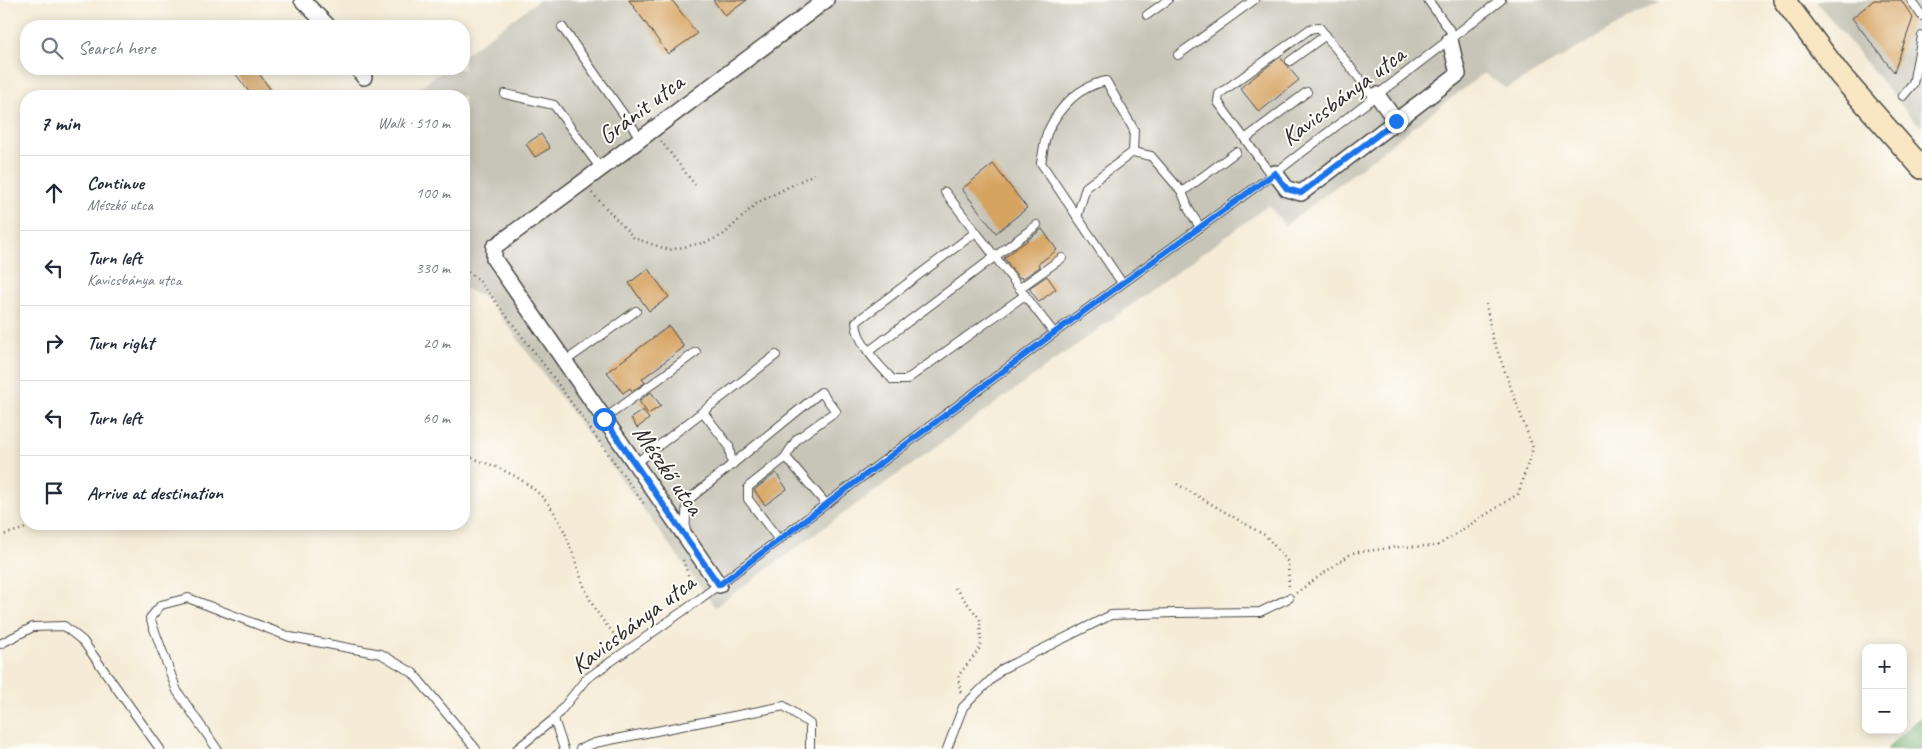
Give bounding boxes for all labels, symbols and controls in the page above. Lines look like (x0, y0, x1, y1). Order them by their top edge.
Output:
search box (20, 20, 470, 75)
icon: search (38, 34, 66, 62)
text: Search here (78, 36, 155, 60)
street label: Kavicsbánya utca (1275, 37, 1414, 153)
street label: Gránit utca (592, 65, 692, 152)
text: 7 min (40, 110, 80, 136)
route end (1385, 110, 1408, 133)
text: Walk · 510 m (378, 113, 450, 133)
text: Continue (87, 171, 144, 195)
icon: ahead (40, 179, 68, 207)
text: 100 m (416, 183, 450, 203)
text: Mészkő utca (87, 195, 153, 215)
text: Turn left (87, 246, 142, 270)
icon: left (40, 254, 68, 282)
text: 330 m (416, 258, 450, 278)
text: Kavicsbánya utca (87, 270, 181, 290)
icon: right (40, 329, 68, 357)
text: Turn right (87, 331, 154, 355)
text: 20 m (423, 333, 450, 353)
icon: left (40, 404, 68, 432)
text: Turn left (87, 406, 142, 430)
text: 60 m (423, 408, 450, 428)
route start (593, 408, 616, 431)
street label: Mészkő utca (625, 419, 712, 523)
icon: arrive (40, 479, 68, 507)
text: Arrive at destination (87, 481, 223, 505)
street label: Kavicsbánya utca (565, 565, 704, 681)
map controls (1862, 644, 1907, 734)
button: + (1862, 644, 1907, 689)
button: − (1862, 689, 1907, 734)

